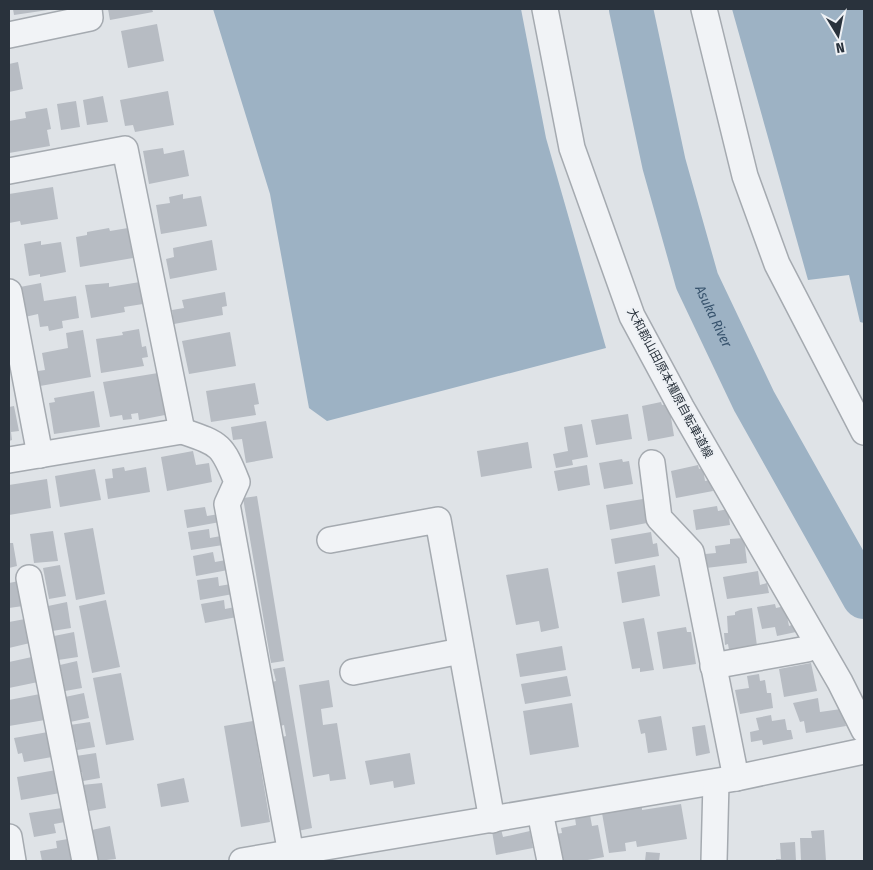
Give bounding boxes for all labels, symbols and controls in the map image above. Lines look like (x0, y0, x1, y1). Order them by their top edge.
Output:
north arrow (813, 10, 863, 60)
text: N (835, 38, 846, 56)
water label: Asuka River (691, 282, 736, 351)
street label: 大和郡山田原本橿原自転車道線 (624, 306, 716, 460)

